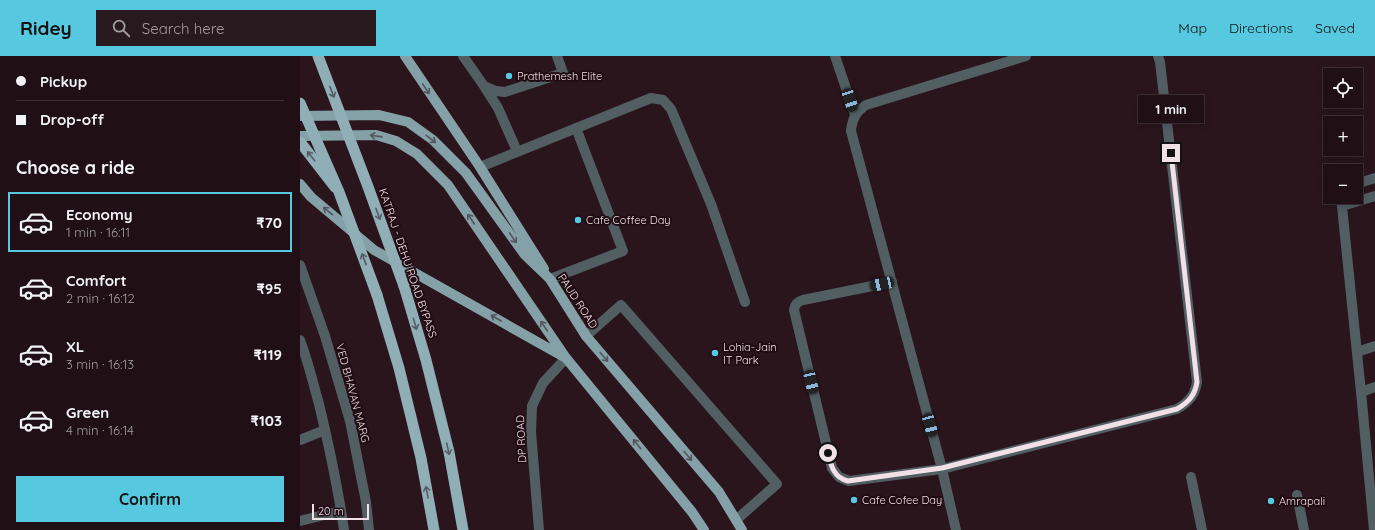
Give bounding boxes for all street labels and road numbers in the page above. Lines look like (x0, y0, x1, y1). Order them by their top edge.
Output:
street label: KATRAJ - DEHU ROAD BYPASS (376, 187, 440, 339)
street label: PAUD ROAD (555, 271, 601, 331)
street label: VED BHAVAN MARG (333, 342, 373, 444)
street label: DP ROAD (513, 415, 529, 463)

